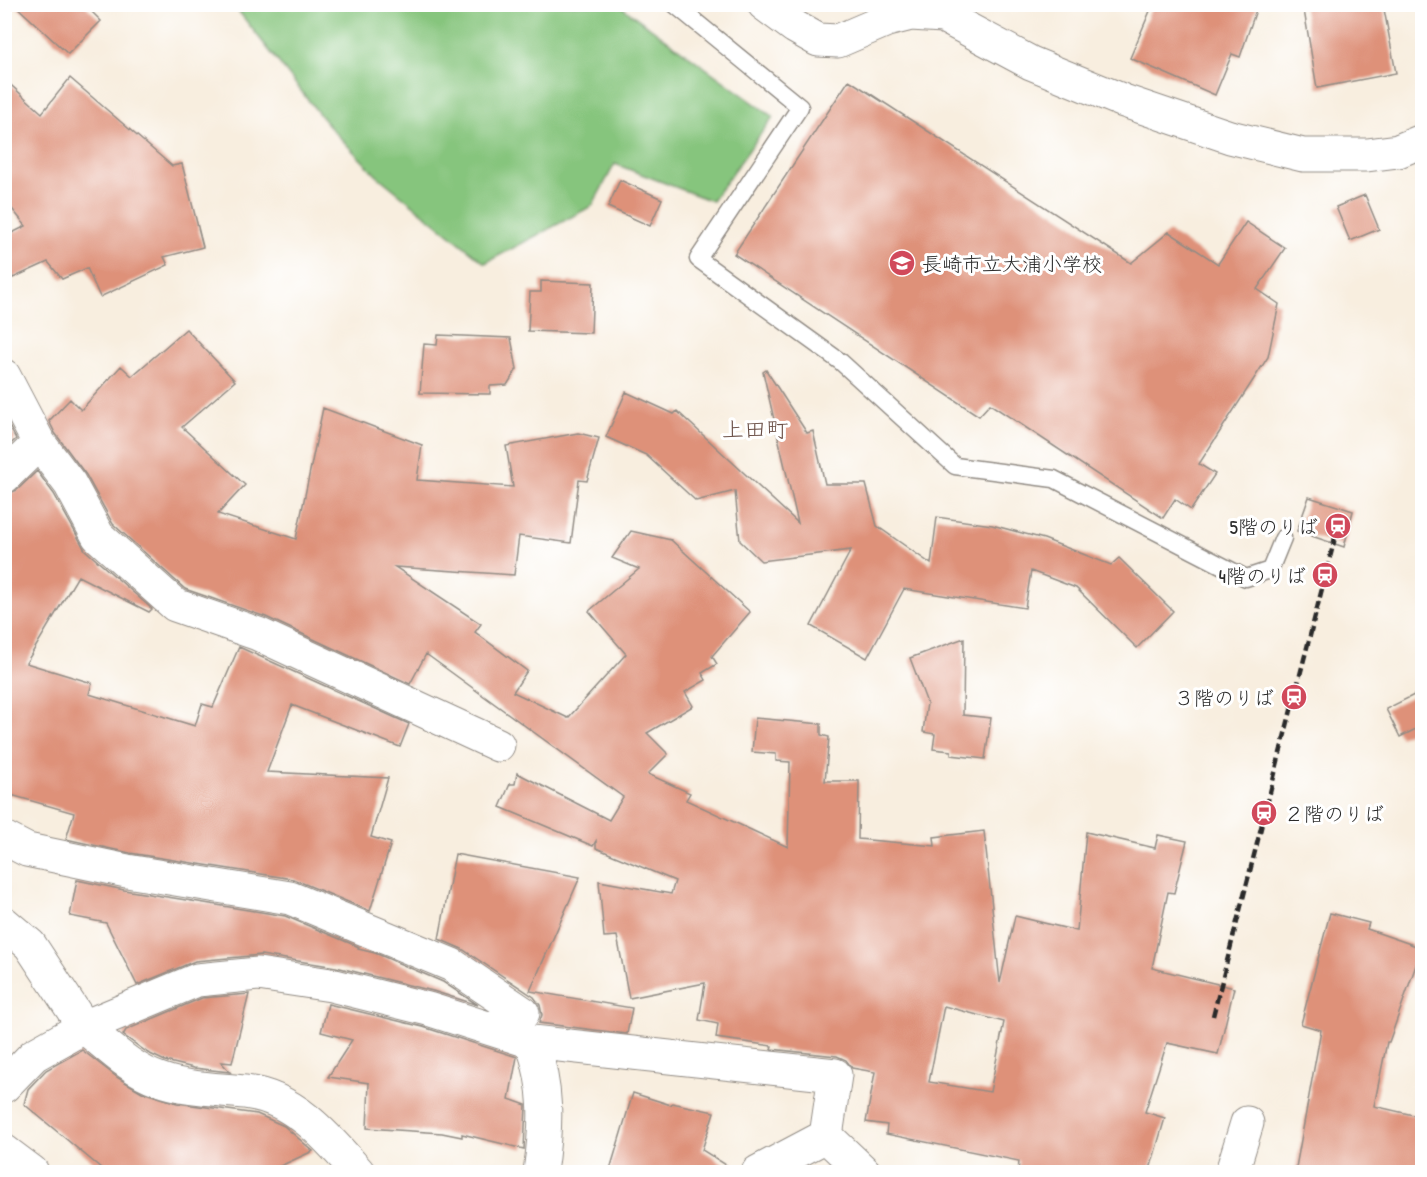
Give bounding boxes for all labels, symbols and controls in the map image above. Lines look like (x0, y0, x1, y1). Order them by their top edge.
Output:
school or university icon: 長崎市立大浦小学校 (887, 248, 917, 278)
place label: 長崎市立大浦小学校 (922, 250, 1102, 277)
district label: 上田町 (722, 414, 788, 444)
station icon: 5階のりば (1323, 511, 1353, 541)
place label: 5階のりば (1230, 513, 1318, 540)
station icon: 4階のりば (1310, 560, 1340, 590)
place label: 4階のりば (1219, 562, 1306, 589)
station icon: ３階のりば (1279, 682, 1309, 712)
place label: ３階のりば (1174, 684, 1274, 711)
station icon: ２階のりば (1249, 798, 1279, 828)
place label: ２階のりば (1284, 800, 1384, 827)

